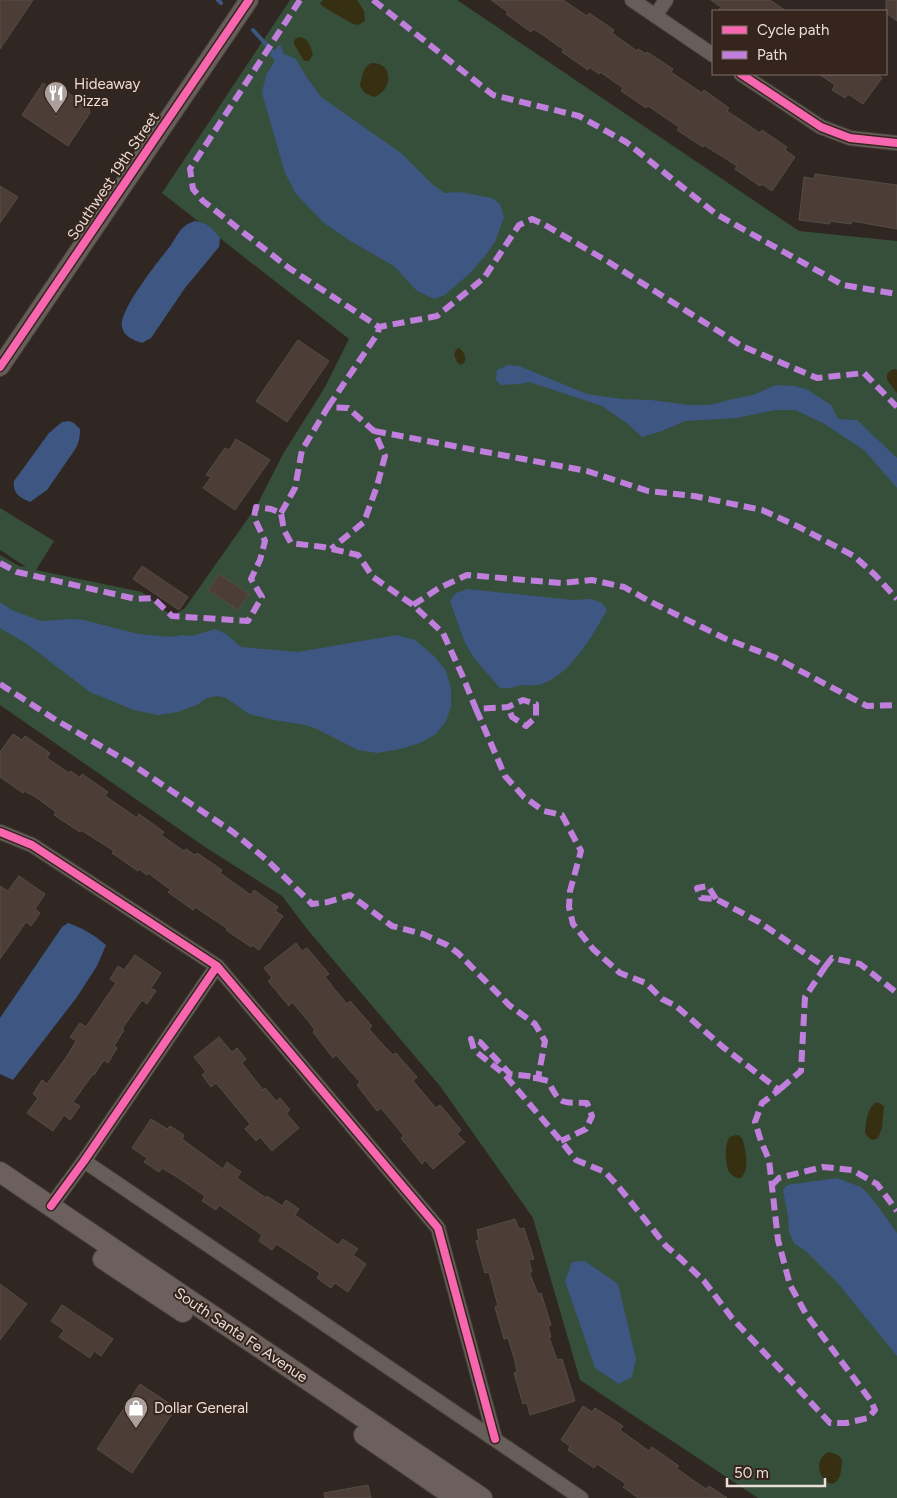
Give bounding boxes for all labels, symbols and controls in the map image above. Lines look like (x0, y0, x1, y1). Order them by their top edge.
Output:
legend (712, 10, 887, 75)
text: Cycle path (757, 21, 829, 39)
text: Path (757, 46, 787, 64)
place label: Hideaway Pizza (74, 75, 140, 110)
restaurant icon: Hideaway Pizza (43, 80, 69, 114)
street label: Southwest 19th Street (63, 108, 163, 244)
street label: South Santa Fe Avenue (171, 1284, 311, 1386)
shop icon: Dollar General (123, 1395, 149, 1429)
place label: Dollar General (154, 1399, 248, 1417)
scale bar (727, 1456, 824, 1488)
text: 50 m (734, 1464, 769, 1482)

